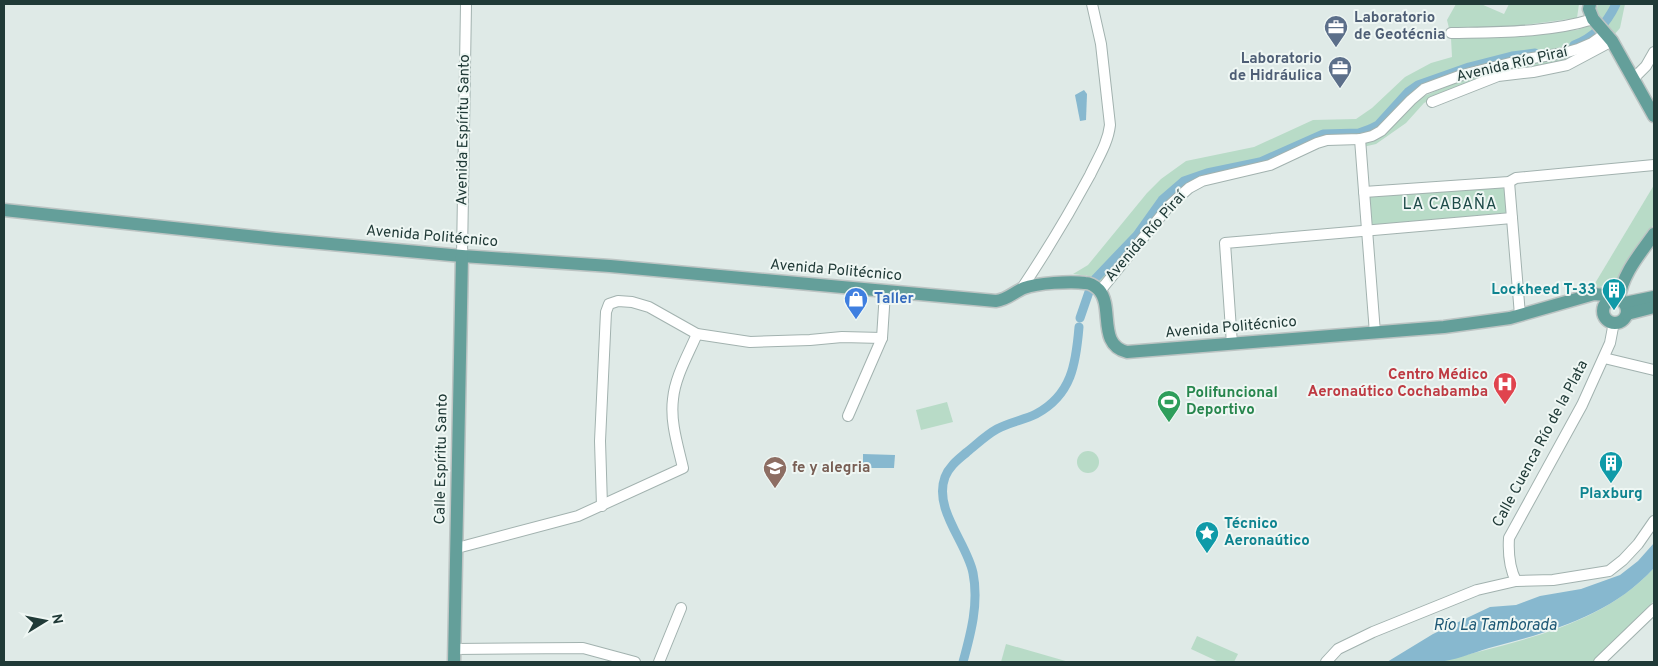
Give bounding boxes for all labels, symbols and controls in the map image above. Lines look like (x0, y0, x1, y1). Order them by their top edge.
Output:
place label: Laboratorio de Geotécnia (1354, 9, 1446, 45)
office icon: Laboratorio de Geotécnia (1323, 14, 1349, 48)
street label: Avenida Río Piraí (1455, 43, 1571, 87)
place label: Laboratorio de Hidráulica (1229, 50, 1322, 86)
street label: Avenida Espíritu Santo (453, 54, 475, 206)
office icon: Laboratorio de Hidráulica (1327, 55, 1353, 89)
street label: Avenida Río Piraí (1102, 187, 1191, 286)
district label: LA CABAÑA (1402, 192, 1498, 215)
street label: Avenida Politécnico (365, 222, 499, 252)
street label: Avenida Politécnico (769, 256, 903, 286)
building icon: Lockheed T-33 (1601, 277, 1627, 311)
place label: Lockheed T-33 (1491, 281, 1596, 300)
shop icon: Taller (843, 286, 869, 320)
place label: Taller (874, 290, 915, 309)
street label: Avenida Politécnico (1164, 313, 1298, 343)
street label: Calle Cuenca Río de la Plata (1489, 357, 1593, 531)
place label: Centro Médico Aeronaútico Cochabamba (1308, 366, 1488, 402)
hospital icon: Centro Médico Aeronaútico Cochabamba (1492, 371, 1518, 405)
place label: Polifuncional Deportivo (1186, 384, 1278, 420)
sports icon: Polifuncional Deportivo (1156, 389, 1182, 423)
street label: Calle Espíritu Santo (431, 393, 453, 525)
building icon: Plaxburg (1598, 450, 1624, 484)
school or university icon: fe y alegria (762, 455, 788, 489)
place label: fe y alegria (792, 459, 870, 478)
place label: Plaxburg (1579, 485, 1643, 504)
place label: Técnico Aeronaútico (1224, 515, 1310, 551)
place icon: Técnico Aeronaútico (1194, 520, 1220, 554)
north arrow (20, 596, 70, 646)
text: N (47, 613, 66, 625)
water label: Río La Tamborada (1433, 616, 1558, 636)

